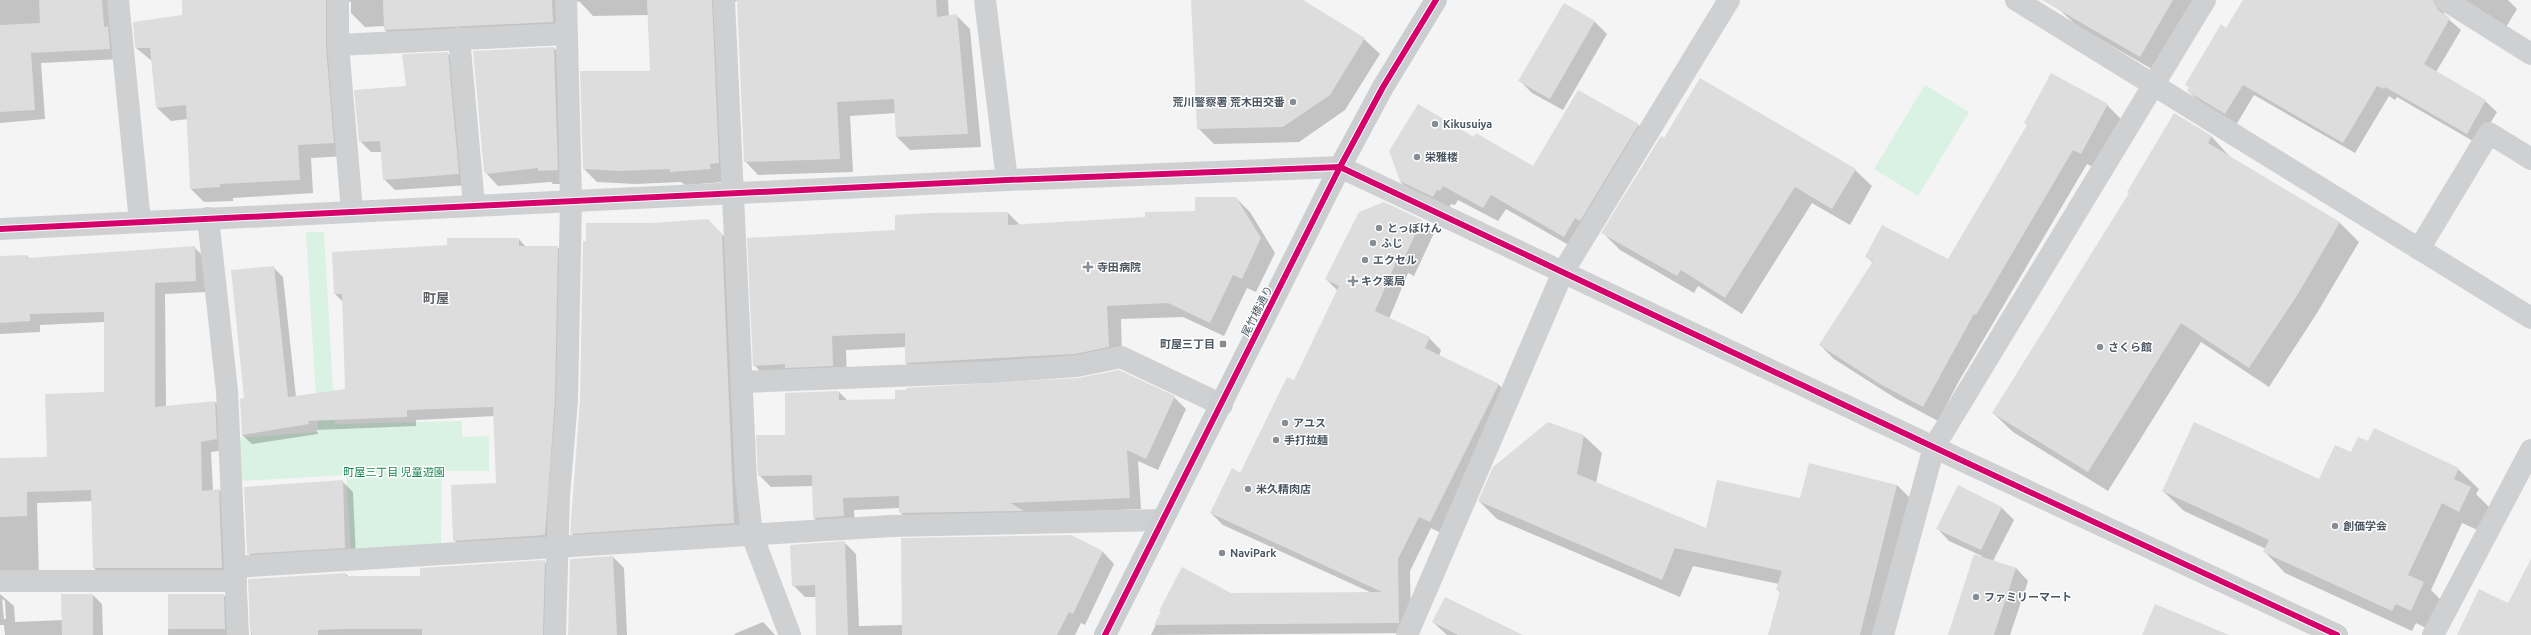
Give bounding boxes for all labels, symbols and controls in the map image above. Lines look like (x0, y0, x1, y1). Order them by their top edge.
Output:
place label: 荒川警察署 荒木田交番 (1172, 96, 1285, 108)
marker: 荒川警察署 荒木田交番 (1288, 97, 1298, 107)
place label: Kikusuiya (1443, 118, 1492, 130)
marker: Kikusuiya (1430, 119, 1440, 129)
place label: 栄雅楼 (1425, 151, 1458, 163)
marker: 栄雅楼 (1412, 152, 1422, 162)
place label: とっぽけん (1387, 222, 1442, 234)
marker: とっぽけん (1374, 223, 1384, 233)
place label: ふじ (1381, 237, 1403, 249)
marker: ふじ (1368, 238, 1378, 248)
place label: エクセル (1373, 254, 1417, 266)
marker: エクセル (1360, 255, 1370, 265)
marker: 寺田病院 (1082, 261, 1094, 273)
place label: 寺田病院 (1097, 261, 1141, 273)
place label: キク薬局 (1361, 275, 1405, 287)
marker: キク薬局 (1348, 276, 1358, 286)
street label: 尾竹橋通り (1239, 284, 1275, 338)
district label: 町屋 (423, 291, 449, 305)
place label: 町屋三丁目 (1160, 338, 1215, 350)
marker: 町屋三丁目 (1218, 339, 1228, 349)
place label: さくら館 (2108, 341, 2152, 353)
marker: さくら館 (2095, 342, 2105, 352)
place label: アユス (1293, 417, 1326, 429)
marker: アユス (1280, 418, 1290, 428)
place label: 手打拉麺 (1284, 434, 1328, 446)
marker: 手打拉麺 (1271, 435, 1281, 445)
park label: 町屋三丁目 児童遊園 (343, 466, 445, 478)
place label: 米久精肉店 (1256, 483, 1311, 495)
marker: 米久精肉店 (1243, 484, 1253, 494)
place label: 創価学会 (2343, 520, 2387, 532)
marker: 創価学会 (2330, 521, 2340, 531)
place label: NaviPark (1230, 547, 1277, 559)
marker: NaviPark (1217, 548, 1227, 558)
place label: ファミリーマート (1984, 591, 2072, 603)
marker: ファミリーマート (1971, 592, 1981, 602)

